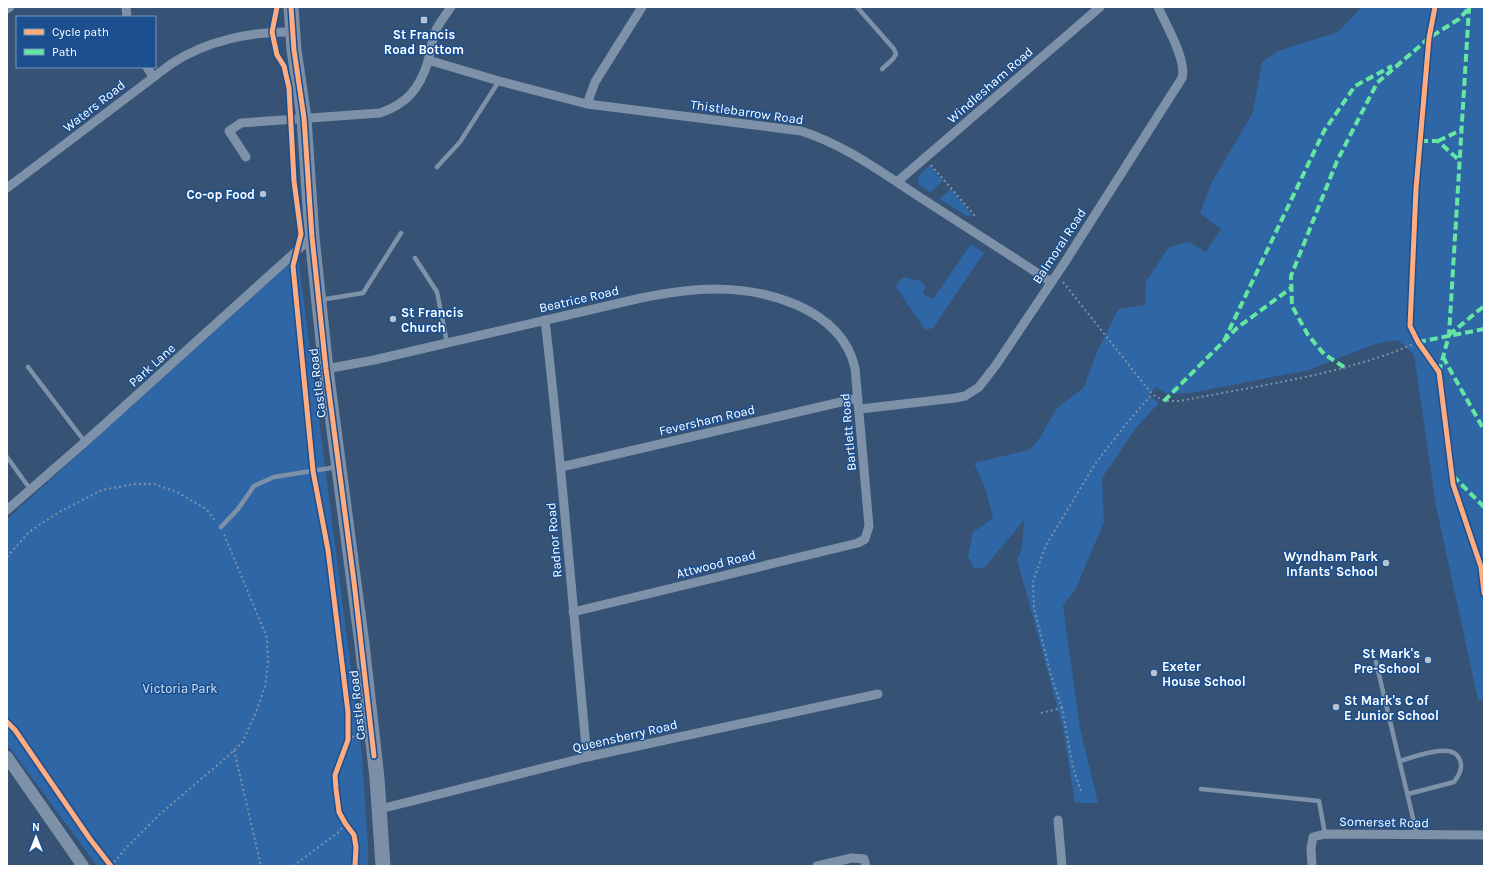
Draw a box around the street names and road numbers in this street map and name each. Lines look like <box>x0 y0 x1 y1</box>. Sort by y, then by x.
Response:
street label: Windlesham Road <box>944 44 1036 126</box>
street label: Waters Road <box>60 77 128 135</box>
street label: Thistlebarrow Road <box>689 97 805 127</box>
street label: Balmoral Road <box>1029 206 1089 286</box>
street label: Beatrice Road <box>537 282 621 316</box>
street label: Park Lane <box>126 340 179 390</box>
street label: Castle Road <box>305 347 329 419</box>
street label: Bartlett Road <box>837 393 859 471</box>
street label: Feversham Road <box>658 402 756 438</box>
street label: Radnor Road <box>543 502 565 578</box>
street label: Attwood Road <box>675 547 757 581</box>
street label: Castle Road <box>346 669 368 741</box>
street label: Queensberry Road <box>571 717 679 755</box>
street label: Somerset Road <box>1339 814 1429 830</box>

